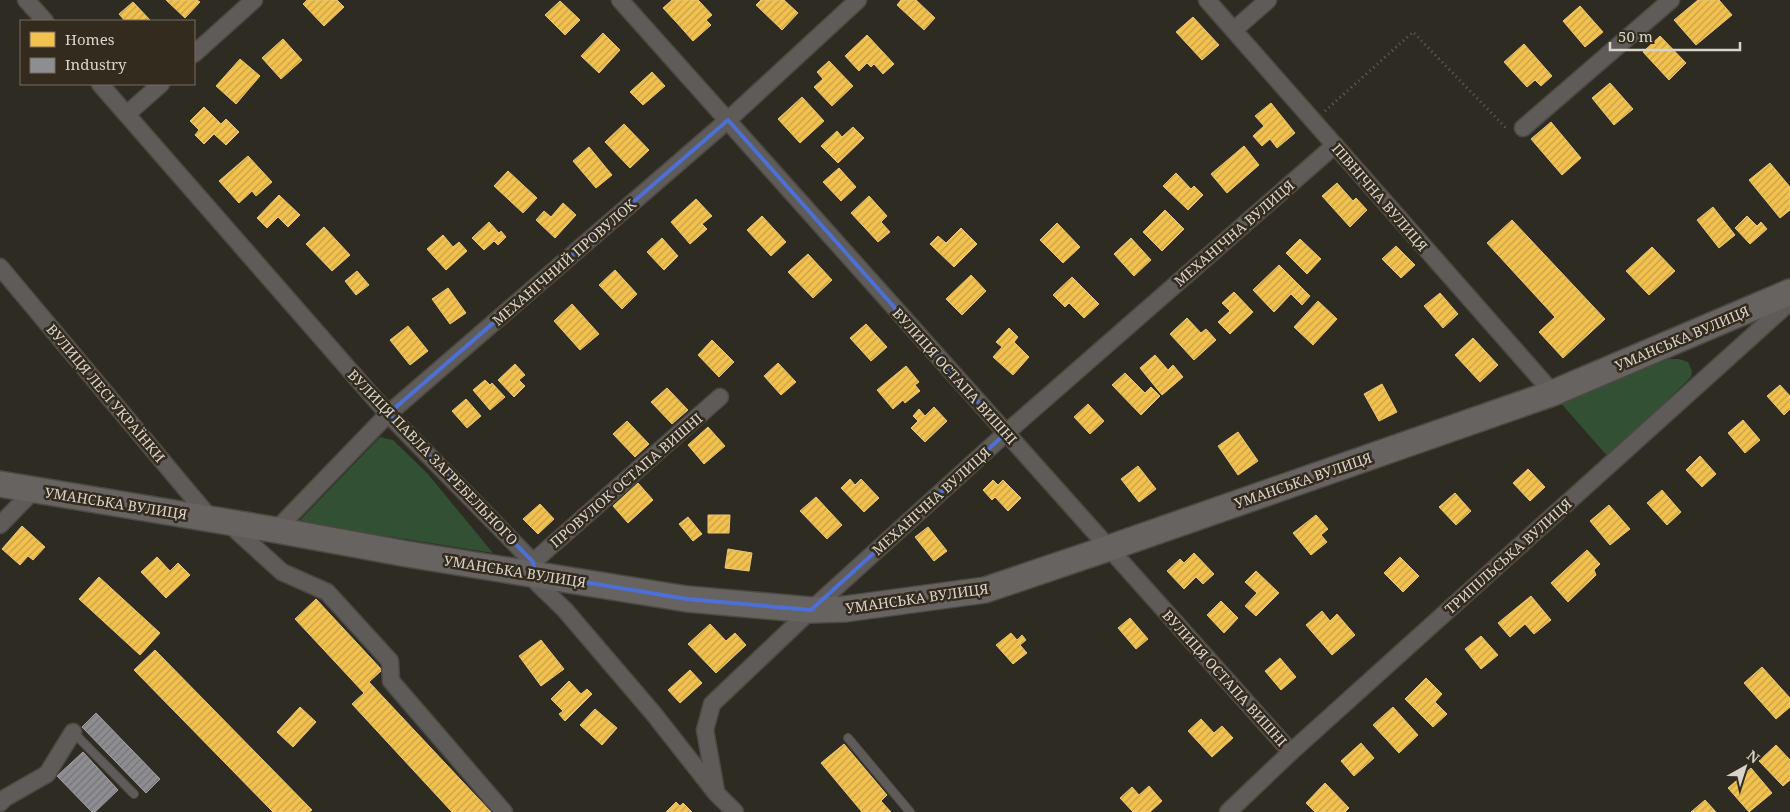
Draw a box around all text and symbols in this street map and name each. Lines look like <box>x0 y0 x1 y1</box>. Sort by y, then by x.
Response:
legend <box>20 20 195 85</box>
scale bar <box>1610 20 1740 52</box>
text: 50 m <box>1618 26 1653 46</box>
text: Homes <box>65 29 115 49</box>
text: Industry <box>65 54 127 74</box>
street label: ПІВНІЧНА ВУЛИЦЯ <box>1328 139 1432 255</box>
street label: МЕХАНІЧНА ВУЛИЦЯ <box>1170 176 1298 290</box>
street label: МЕХАНІЧНИЙ ПРОВУЛОК <box>488 194 640 330</box>
street label: УМАНСЬКА ВУЛИЦЯ <box>1612 301 1752 375</box>
street label: ВУЛИЦЯ ОСТАПА ВИШНІ <box>889 304 1021 448</box>
street label: ВУЛИЦЯ ЛЕСІ УКРАЇНКИ <box>42 320 170 466</box>
street label: ВУЛИЦЯ ПАВЛА ЗАГРЕБЕЛЬНОГО <box>344 365 522 549</box>
street label: ПРОВУЛОК ОСТАПА ВИШНІ <box>546 408 706 552</box>
street label: МЕХАНІЧНА ВУЛИЦЯ <box>868 443 994 559</box>
street label: УМАНСЬКА ВУЛИЦЯ <box>1232 448 1374 512</box>
street label: УМАНСЬКА ВУЛИЦЯ <box>43 482 189 524</box>
street label: ТРИПІЛЬСЬКА ВУЛИЦЯ <box>1441 494 1575 618</box>
street label: УМАНСЬКА ВУЛИЦЯ <box>442 550 588 592</box>
street label: УМАНСЬКА ВУЛИЦЯ <box>844 579 990 617</box>
street label: ВУЛИЦЯ ОСТАПА ВИШНІ <box>1159 606 1291 750</box>
north arrow <box>1720 742 1770 792</box>
text: N <box>1743 746 1764 767</box>

